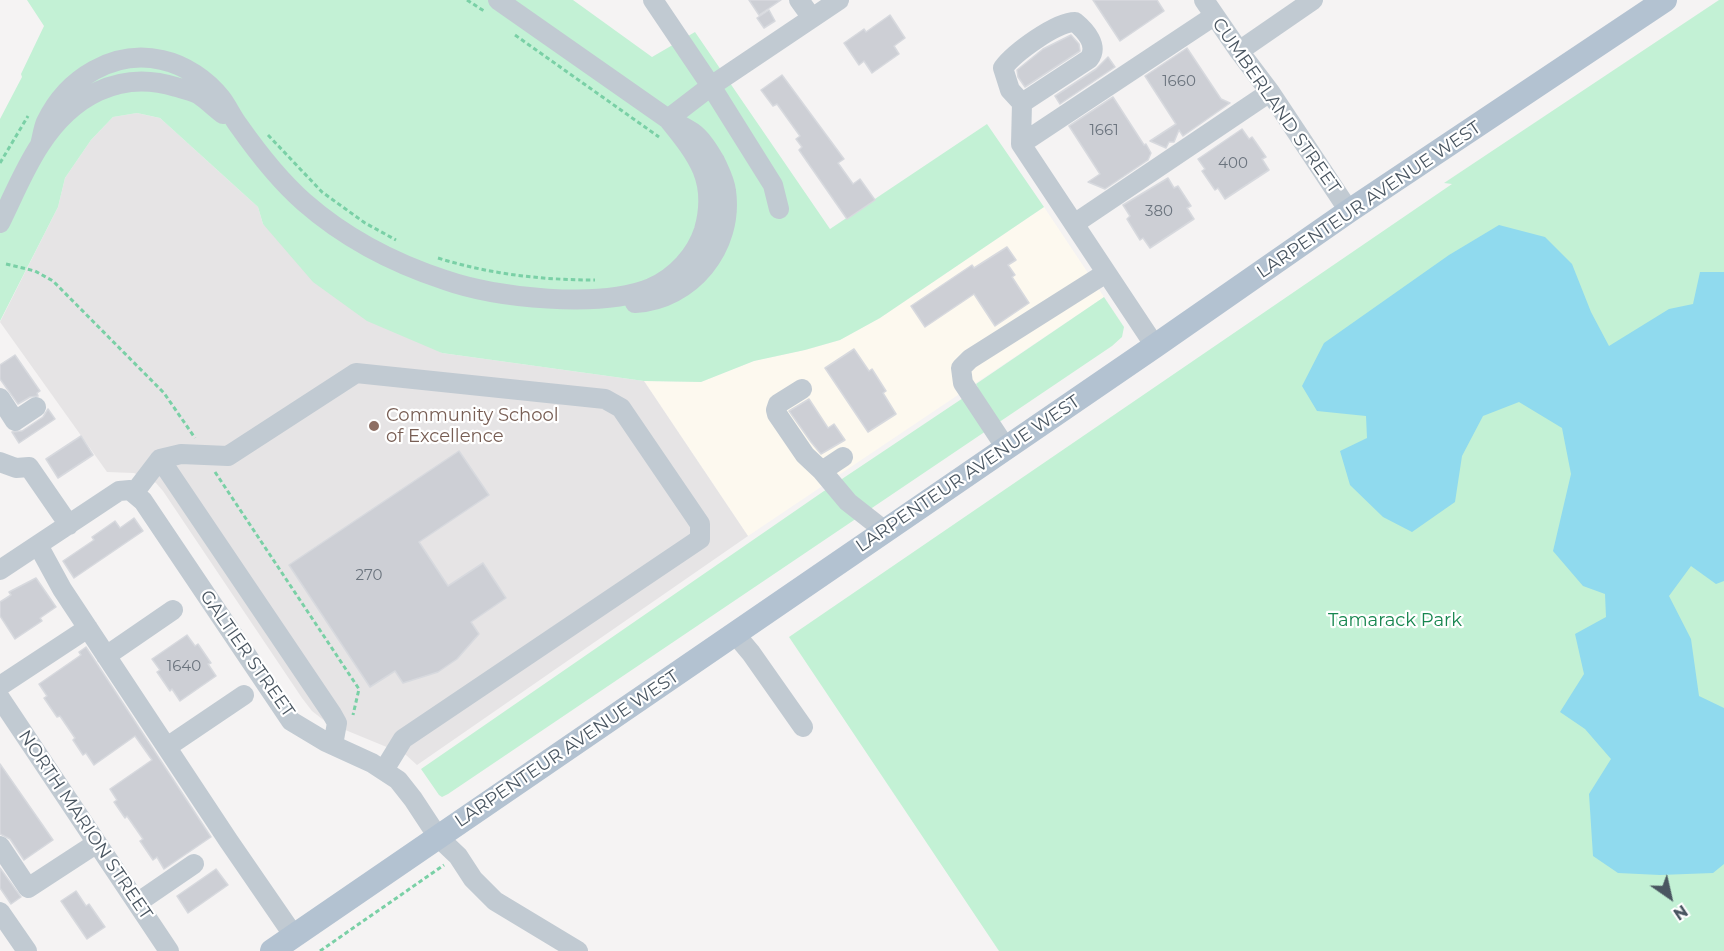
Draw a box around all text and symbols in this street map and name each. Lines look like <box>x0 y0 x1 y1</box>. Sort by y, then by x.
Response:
street label: CUMBERLAND STREET <box>1207 14 1345 198</box>
house number: 1660 <box>1162 73 1196 91</box>
street label: LARPENTEUR AVENUE WEST <box>1253 117 1485 283</box>
house number: 1661 <box>1089 122 1119 140</box>
house number: 400 <box>1218 155 1248 173</box>
house number: 380 <box>1145 203 1173 221</box>
street label: LARPENTEUR AVENUE WEST <box>852 391 1084 557</box>
place label: Community School of Excellence <box>386 405 559 448</box>
marker: Community School of Excellence <box>367 419 381 433</box>
house number: 270 <box>356 567 382 585</box>
street label: GALTIER STREET <box>195 586 299 722</box>
park label: Tamarack Park <box>1328 610 1462 632</box>
house number: 1640 <box>167 658 201 676</box>
street label: LARPENTEUR AVENUE WEST <box>451 666 683 832</box>
street label: NORTH MARION STREET <box>13 726 157 924</box>
north arrow <box>1640 867 1700 927</box>
text: N <box>1670 901 1691 924</box>

